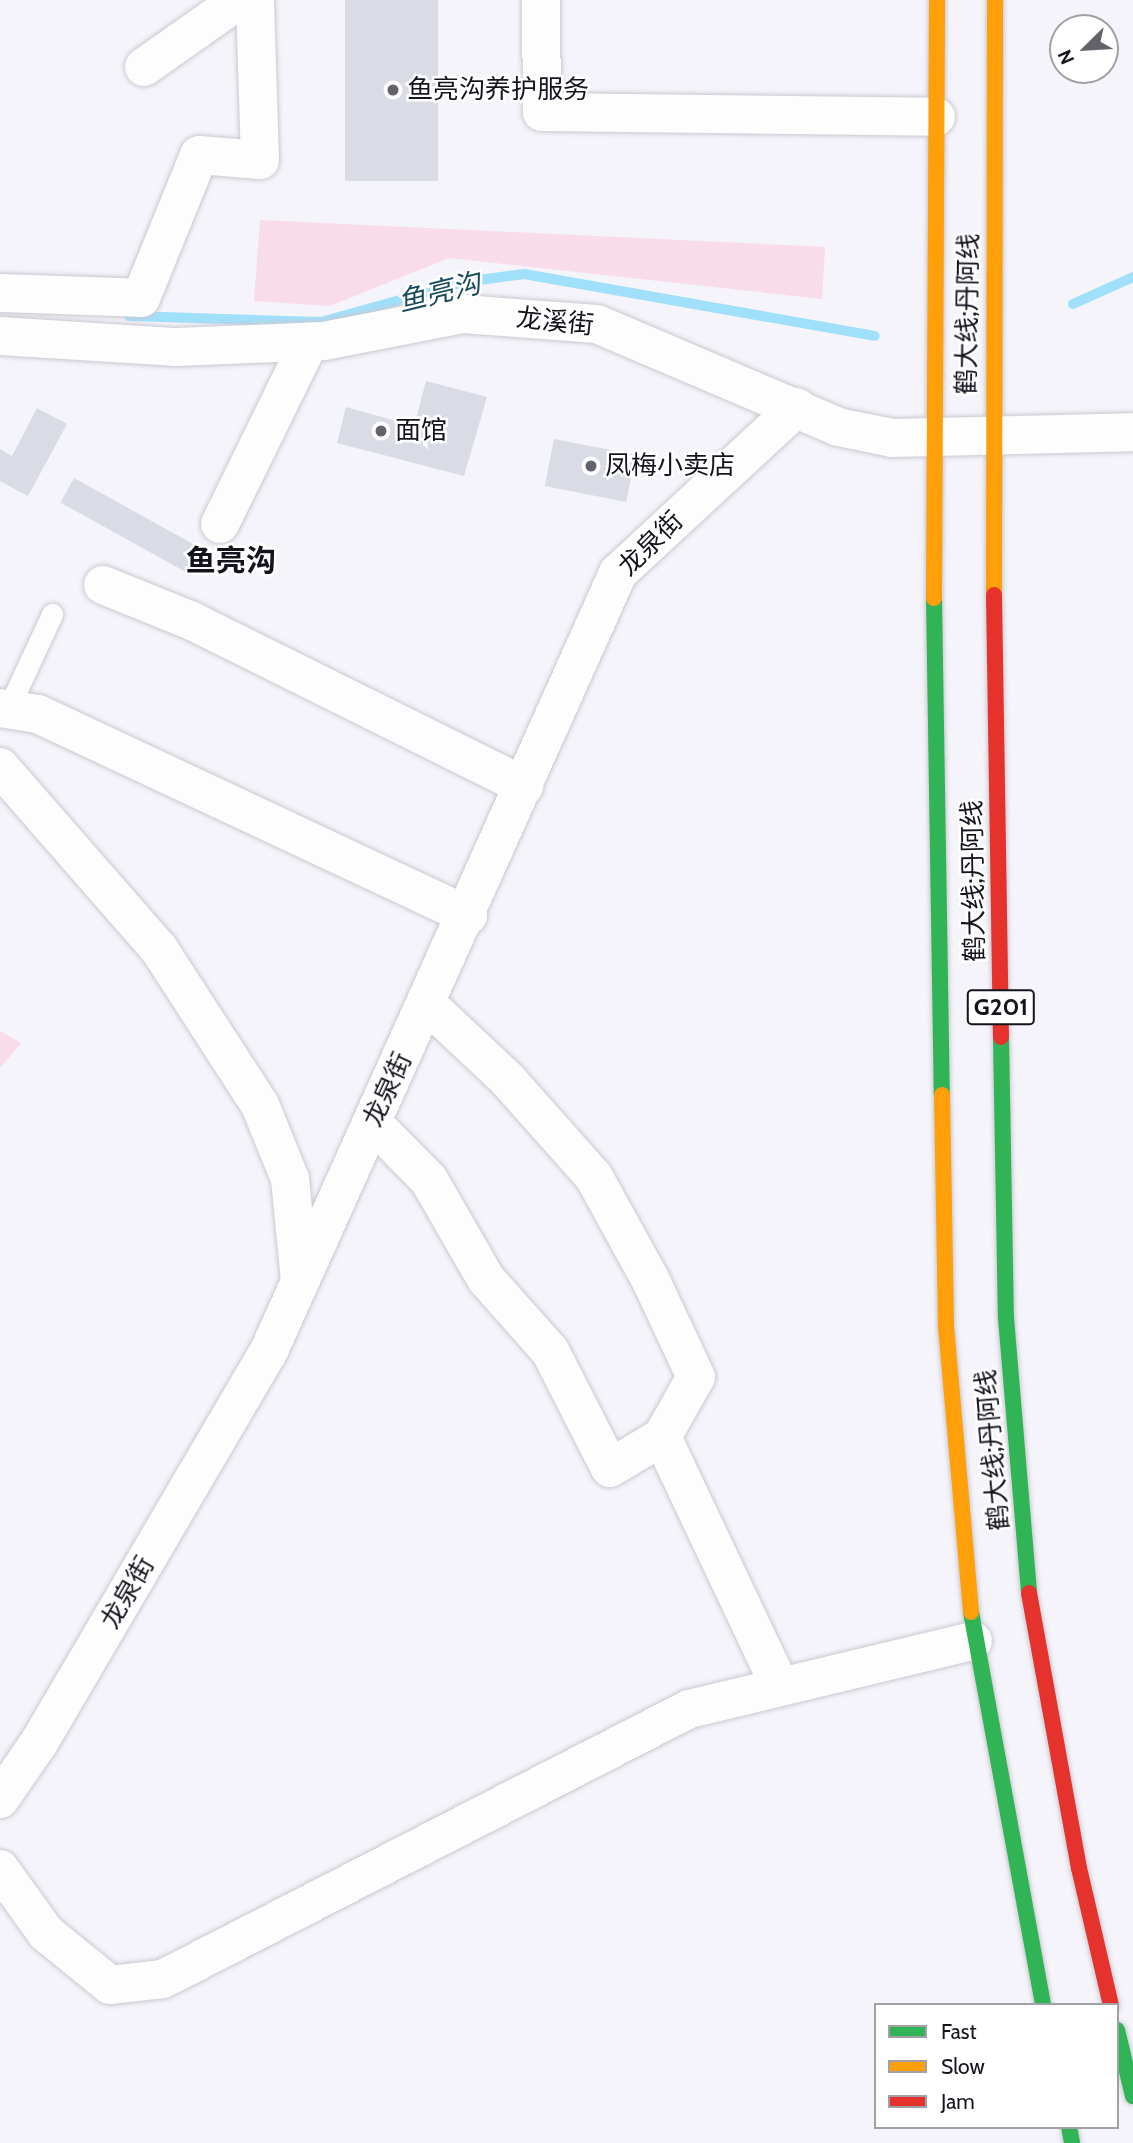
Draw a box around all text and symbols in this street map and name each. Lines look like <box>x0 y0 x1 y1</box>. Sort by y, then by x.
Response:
north arrow <box>1049 14 1119 84</box>
text: N <box>1053 46 1079 68</box>
place label: 鱼亮沟养护服务 <box>407 74 589 106</box>
marker: 鱼亮沟养护服务 <box>385 82 401 98</box>
street label: 鹤大线;丹阿线 <box>951 233 985 395</box>
water label: 鱼亮沟 <box>394 266 484 318</box>
street label: 龙溪街 <box>515 302 595 342</box>
place label: 面馆 <box>395 415 447 447</box>
marker: 面馆 <box>373 423 389 439</box>
place label: 凤梅小卖店 <box>605 450 735 482</box>
marker: 凤梅小卖店 <box>583 458 599 474</box>
street label: 龙泉街 <box>612 505 690 583</box>
district label: 鱼亮沟 <box>186 543 276 579</box>
street label: 鹤大线;丹阿线 <box>957 800 991 962</box>
road number: G201 <box>966 987 1036 1028</box>
street label: 龙泉街 <box>357 1048 419 1132</box>
street label: 鹤大线;丹阿线 <box>970 1368 1016 1532</box>
street label: 龙泉街 <box>95 1551 161 1635</box>
legend <box>874 2003 1119 2129</box>
text: Fast <box>941 2019 977 2044</box>
text: Slow <box>941 2054 985 2079</box>
text: Jam <box>941 2089 975 2114</box>

